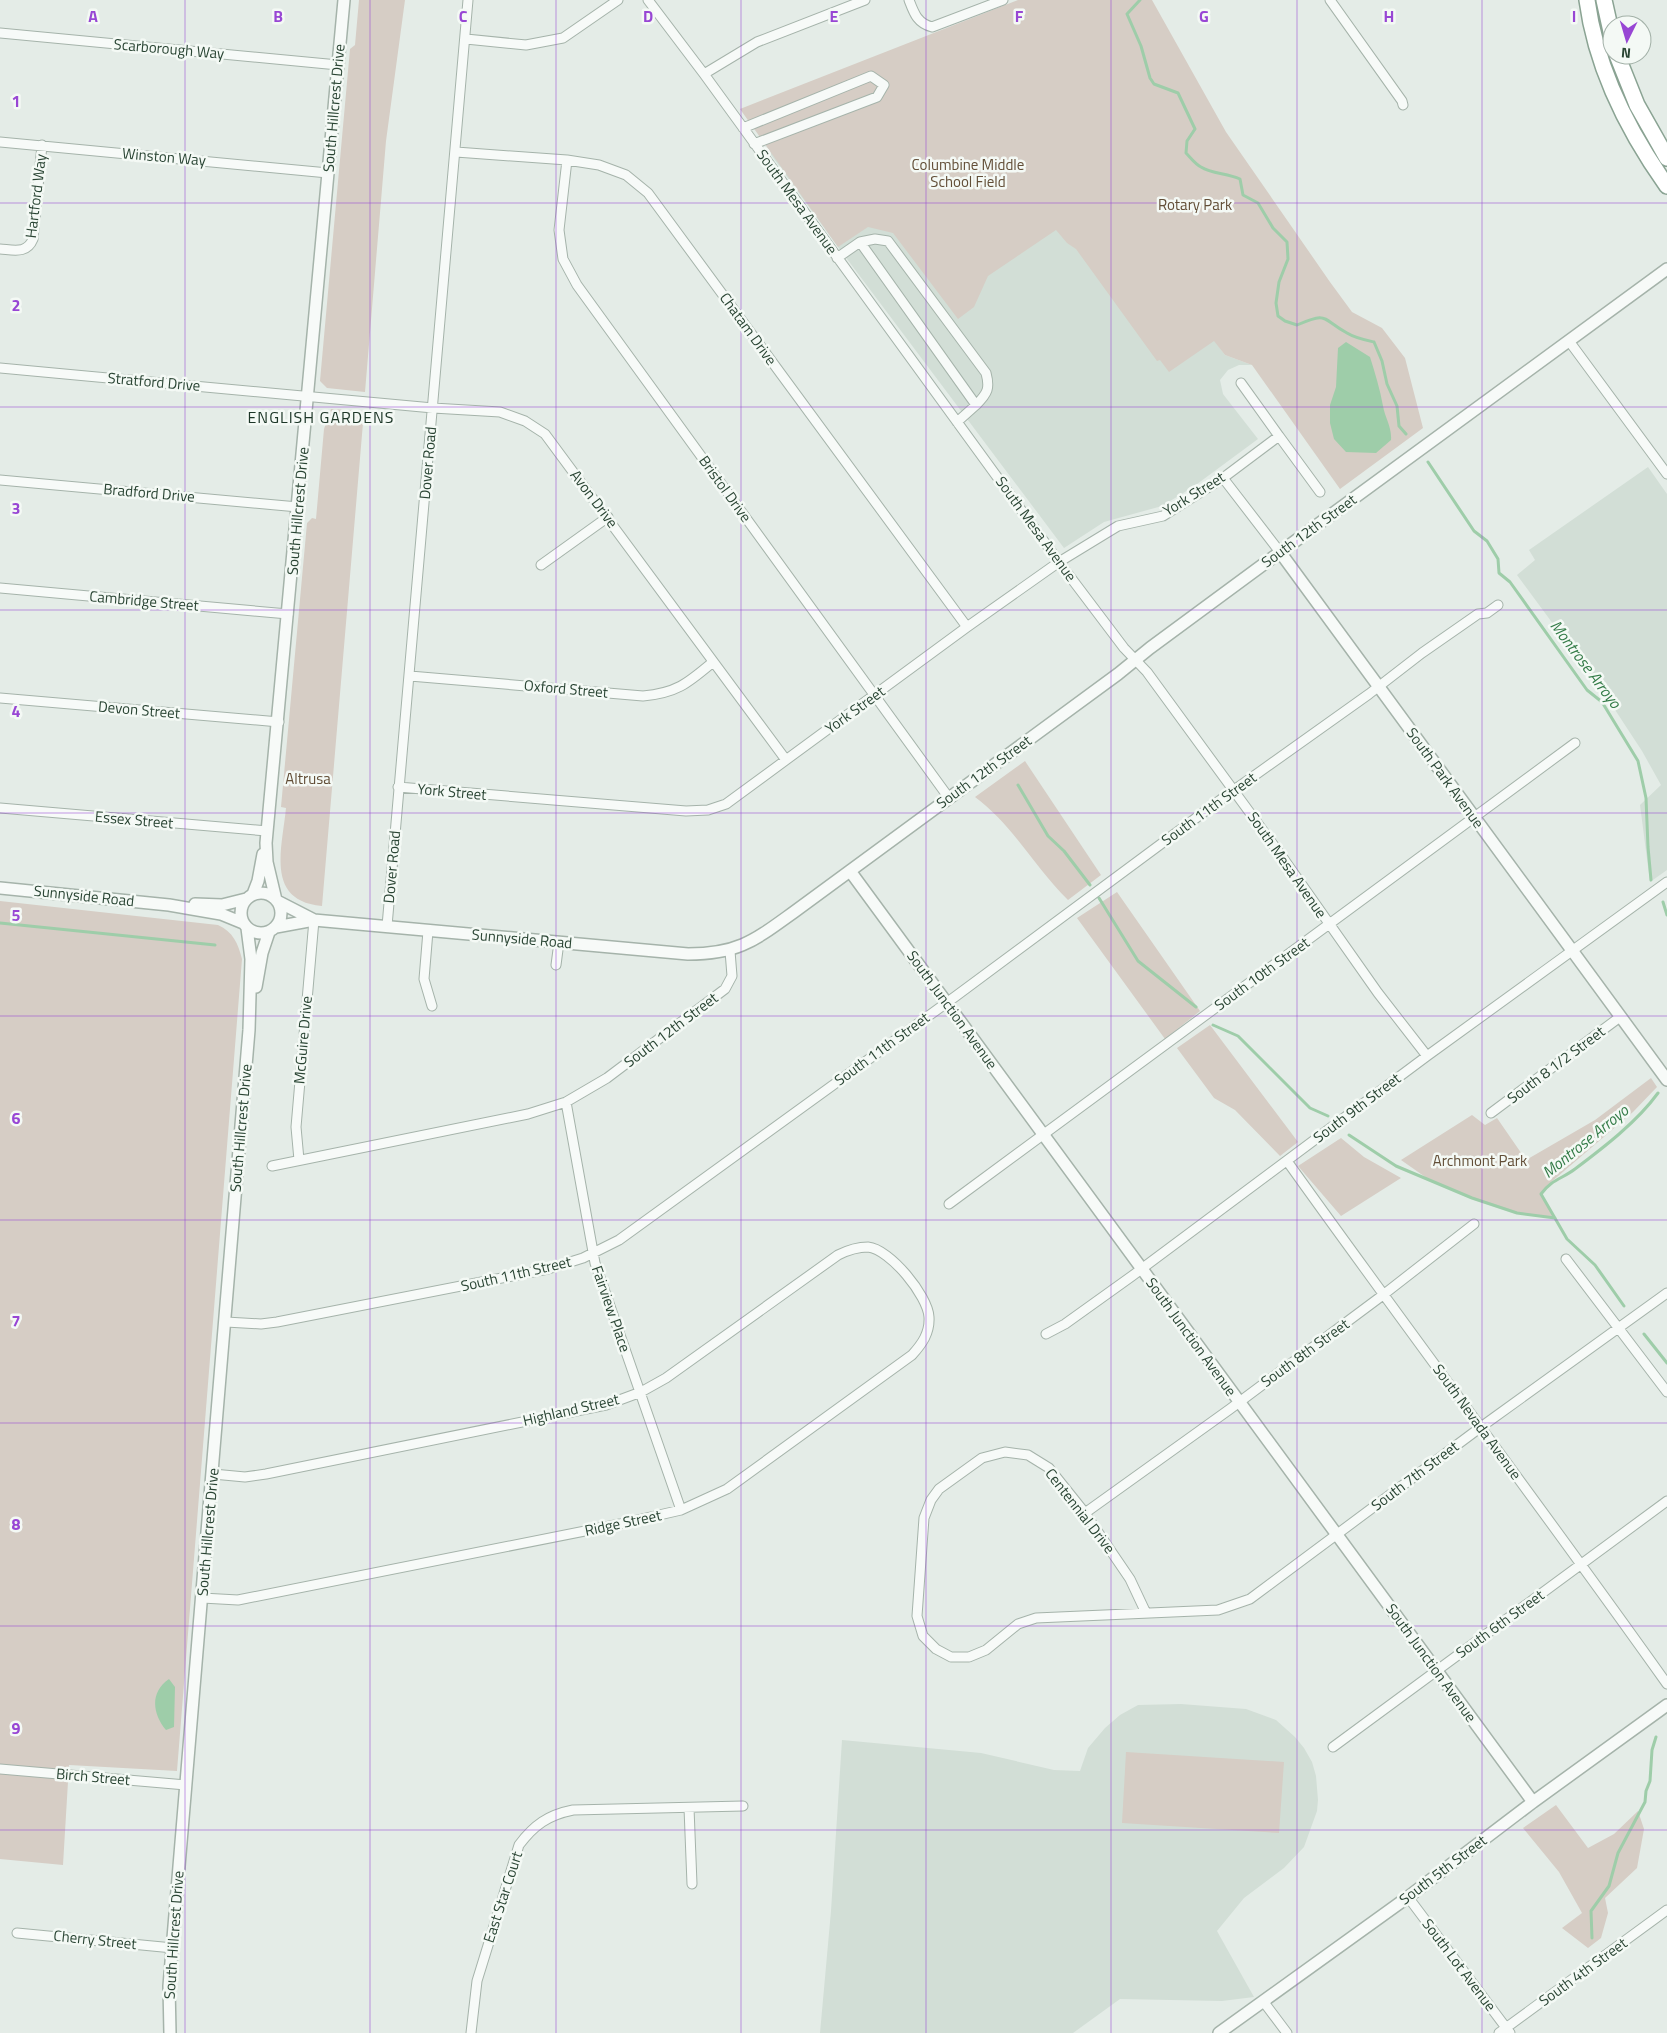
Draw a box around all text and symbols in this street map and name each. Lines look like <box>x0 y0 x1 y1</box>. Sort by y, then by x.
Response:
text: A <box>88 4 98 28</box>
text: B <box>273 4 283 28</box>
text: C <box>459 4 468 28</box>
text: D <box>643 4 653 28</box>
text: E <box>830 4 839 28</box>
text: F <box>1015 4 1024 28</box>
text: G <box>1199 4 1209 28</box>
text: H <box>1384 4 1394 28</box>
text: I <box>1572 4 1576 28</box>
north arrow <box>1602 15 1652 65</box>
street label: Scarborough Way <box>113 32 225 65</box>
street label: South Hillcrest Drive <box>316 43 351 173</box>
text: N <box>1620 43 1632 64</box>
text: 1 <box>12 89 20 113</box>
street label: Winston Way <box>121 141 207 172</box>
street label: South Mesa Avenue <box>751 144 844 259</box>
street label: Hartford Way <box>19 152 52 239</box>
park label: Columbine Middle School Field <box>912 153 1024 193</box>
park label: Rotary Park <box>1158 193 1232 216</box>
street label: Chatam Drive <box>714 288 783 370</box>
text: 2 <box>12 293 20 317</box>
street label: Stratford Drive <box>107 366 201 397</box>
district label: ENGLISH GARDENS <box>247 405 395 429</box>
street label: Dover Road <box>413 426 442 500</box>
street label: South Hillcrest Drive <box>280 446 315 576</box>
street label: Bristol Drive <box>693 451 757 527</box>
street label: Avon Drive <box>565 465 624 533</box>
street label: York Street <box>1158 465 1230 522</box>
street label: South Mesa Avenue <box>990 471 1083 586</box>
street label: Bradford Drive <box>102 477 196 508</box>
street label: South 12th Street <box>1256 488 1362 573</box>
text: 3 <box>12 496 20 520</box>
street label: Cambridge Street <box>88 584 200 617</box>
water label: Montrose Arroyo <box>1545 615 1628 714</box>
street label: Oxford Street <box>523 673 610 704</box>
street label: York Street <box>820 680 890 739</box>
street label: Devon Street <box>97 694 182 725</box>
text: 4 <box>12 699 21 723</box>
street label: South Park Avenue <box>1401 723 1490 833</box>
street label: South 12th Street <box>931 729 1037 814</box>
street label: South 11th Street <box>1156 766 1262 851</box>
park label: Altrusa <box>285 767 331 790</box>
street label: York Street <box>417 777 488 806</box>
street label: Essex Street <box>94 805 175 834</box>
street label: South Mesa Avenue <box>1242 807 1333 923</box>
street label: Dover Road <box>377 830 406 904</box>
street label: Sunnyside Road <box>33 879 135 912</box>
text: 5 <box>12 903 21 927</box>
street label: Sunnyside Road <box>471 923 573 954</box>
street label: South 10th Street <box>1209 931 1315 1016</box>
street label: South Junction Avenue <box>901 945 1004 1074</box>
street label: South 12th Street <box>619 986 723 1073</box>
street label: McGuire Drive <box>287 995 318 1085</box>
street label: South 11th Street <box>829 1006 935 1091</box>
street label: South 8 1/2 Street <box>1502 1020 1610 1109</box>
street label: South Hillcrest Drive <box>223 1063 258 1193</box>
street label: South 9th Street <box>1308 1067 1406 1148</box>
water label: Montrose Arroyo <box>1537 1098 1634 1183</box>
text: 6 <box>12 1106 21 1130</box>
park label: Archmont Park <box>1433 1149 1527 1172</box>
street label: South 11th Street <box>458 1249 574 1297</box>
street label: Fairview Place <box>586 1263 637 1355</box>
street label: South Junction Avenue <box>1140 1272 1243 1401</box>
text: 7 <box>12 1309 20 1333</box>
street label: South 8th Street <box>1256 1312 1354 1393</box>
street label: South Nevada Avenue <box>1427 1359 1527 1484</box>
street label: Highland Street <box>520 1387 622 1432</box>
street label: South 7th Street <box>1366 1435 1464 1516</box>
street label: Centennial Drive <box>1040 1463 1121 1558</box>
street label: South Hillcrest Drive <box>190 1467 225 1597</box>
street label: Ridge Street <box>582 1503 664 1542</box>
text: 8 <box>12 1512 21 1536</box>
street label: South 6th Street <box>1451 1583 1549 1664</box>
street label: South Junction Avenue <box>1380 1598 1483 1727</box>
text: 9 <box>12 1716 21 1740</box>
street label: Birch Street <box>55 1762 132 1791</box>
street label: South 5th Street <box>1394 1829 1492 1910</box>
street label: East Star Court <box>477 1847 528 1946</box>
street label: South Hillcrest Drive <box>158 1870 189 2000</box>
street label: South Lot Avenue <box>1417 1913 1502 2016</box>
street label: Cherry Street <box>52 1924 138 1955</box>
street label: South 4th Street <box>1534 1931 1632 2012</box>

